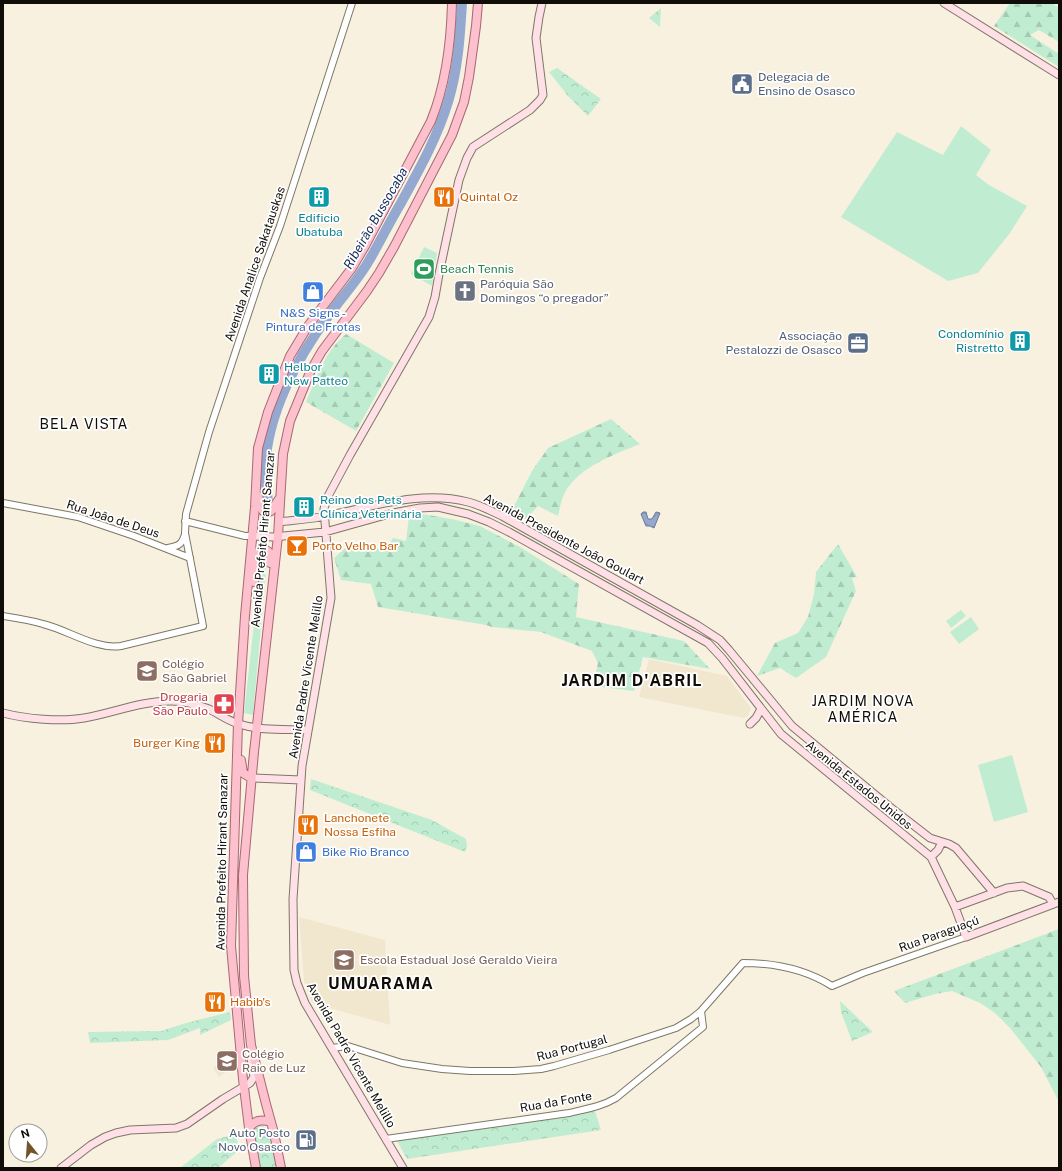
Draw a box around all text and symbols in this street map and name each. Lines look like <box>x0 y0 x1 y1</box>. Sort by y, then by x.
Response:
place label: Delegacia de Ensino de Osasco <box>758 70 855 98</box>
public building icon: Delegacia de Ensino de Osasco <box>729 71 755 97</box>
water label: Ribeirão Bussocaba <box>340 165 411 272</box>
building icon: Edificio Ubatuba <box>306 184 332 210</box>
restaurant icon: Quintal Oz <box>431 184 457 210</box>
street label: Avenida Analice Sakatauskas <box>222 185 288 343</box>
place label: Quintal Oz <box>460 190 518 204</box>
place label: Edificio Ubatuba <box>295 211 343 239</box>
sports icon: Beach Tennis <box>411 256 437 282</box>
place label: Beach Tennis <box>440 262 514 276</box>
place label: Paróquia São Domingos “o pregador” <box>480 277 609 305</box>
church icon: Paróquia São Domingos “o pregador” <box>452 278 478 304</box>
shop icon: N&S Signs - Pintura de Frotas <box>300 279 326 305</box>
place label: N&S Signs - Pintura de Frotas <box>265 306 361 334</box>
place label: Condomínio Ristretto <box>938 327 1004 355</box>
building icon: Condomínio Ristretto <box>1007 328 1033 354</box>
place label: Associação Pestalozzi de Osasco <box>726 329 842 357</box>
office icon: Associação Pestalozzi de Osasco <box>845 330 871 356</box>
place label: Helbor New Patteo <box>284 360 348 388</box>
building icon: Helbor New Patteo <box>256 361 282 387</box>
district label: BELA VISTA <box>39 416 129 432</box>
street label: Avenida Prefeito Hirant Sanazar <box>248 450 278 628</box>
street label: Avenida Presidente João Goulart <box>481 491 647 587</box>
place label: Reino dos Pets Clínica Veterinária <box>320 493 421 521</box>
building icon: Reino dos Pets Clínica Veterinária <box>291 494 317 520</box>
street label: Rua João de Deus <box>65 497 161 541</box>
bar icon: Porto Velho Bar <box>284 533 310 559</box>
place label: Porto Velho Bar <box>312 539 399 553</box>
street label: Avenida Padre Vicente Melillo <box>286 594 326 760</box>
place label: Colégio São Gabriel <box>162 657 227 685</box>
school or university icon: Colégio São Gabriel <box>134 658 160 684</box>
district label: JARDIM D'ABRIL <box>561 671 703 690</box>
place label: Drogaria São Paulo <box>152 690 208 718</box>
pharmacy icon: Drogaria São Paulo <box>211 691 237 717</box>
district label: JARDIM NOVA AMÉRICA <box>811 693 915 725</box>
restaurant icon: Burger King <box>202 730 228 756</box>
place label: Burger King <box>133 736 200 750</box>
street label: Avenida Estados Unidos <box>803 738 915 832</box>
street label: Avenida Prefeito Hirant Sanazar <box>213 773 231 951</box>
place label: Lanchonete Nossa Esfiha <box>324 811 396 839</box>
restaurant icon: Lanchonete Nossa Esfiha <box>295 812 321 838</box>
shop icon: Bike Rio Branco <box>293 839 319 865</box>
place label: Bike Rio Branco <box>322 845 409 859</box>
street label: Rua Paraguaçú <box>897 913 981 955</box>
school or university icon: Escola Estadual José Geraldo Vieira <box>331 947 357 973</box>
place label: Escola Estadual José Geraldo Vieira <box>360 953 557 967</box>
district label: UMUARAMA <box>328 974 434 993</box>
street label: Avenida Padre Vicente Melillo <box>304 980 398 1130</box>
restaurant icon: Habib's <box>202 989 228 1015</box>
place label: Habib's <box>230 995 270 1009</box>
street label: Rua Portugal <box>535 1032 609 1064</box>
place label: Colégio Raio de Luz <box>242 1047 306 1075</box>
school or university icon: Colégio Raio de Luz <box>214 1048 240 1074</box>
street label: Rua da Fonte <box>519 1089 593 1115</box>
north arrow <box>8 1123 48 1163</box>
text: N <box>19 1126 31 1140</box>
place label: Auto Posto Novo Osasco <box>218 1126 290 1154</box>
fuel station icon: Auto Posto Novo Osasco <box>293 1127 319 1153</box>

